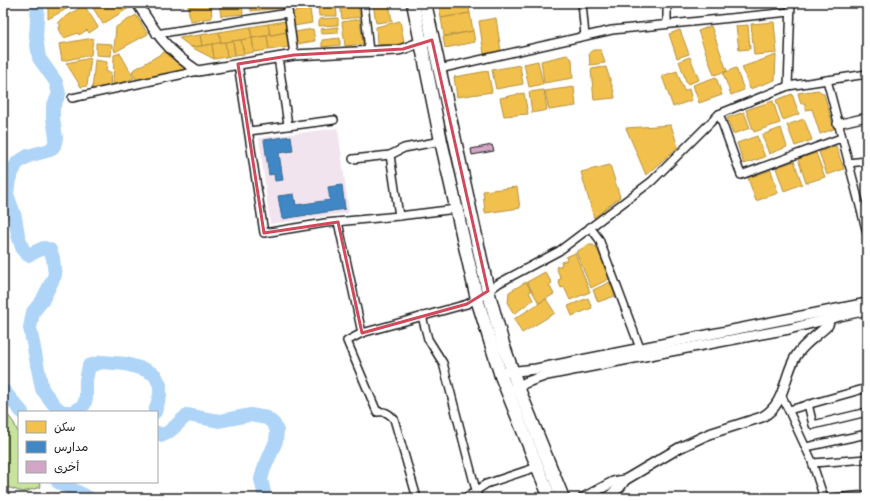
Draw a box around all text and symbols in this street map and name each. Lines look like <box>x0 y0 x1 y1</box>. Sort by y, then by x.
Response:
legend <box>18 411 158 483</box>
text: سكن <box>54 419 76 435</box>
text: مدارس <box>54 439 88 455</box>
text: أخرى <box>54 459 79 475</box>

